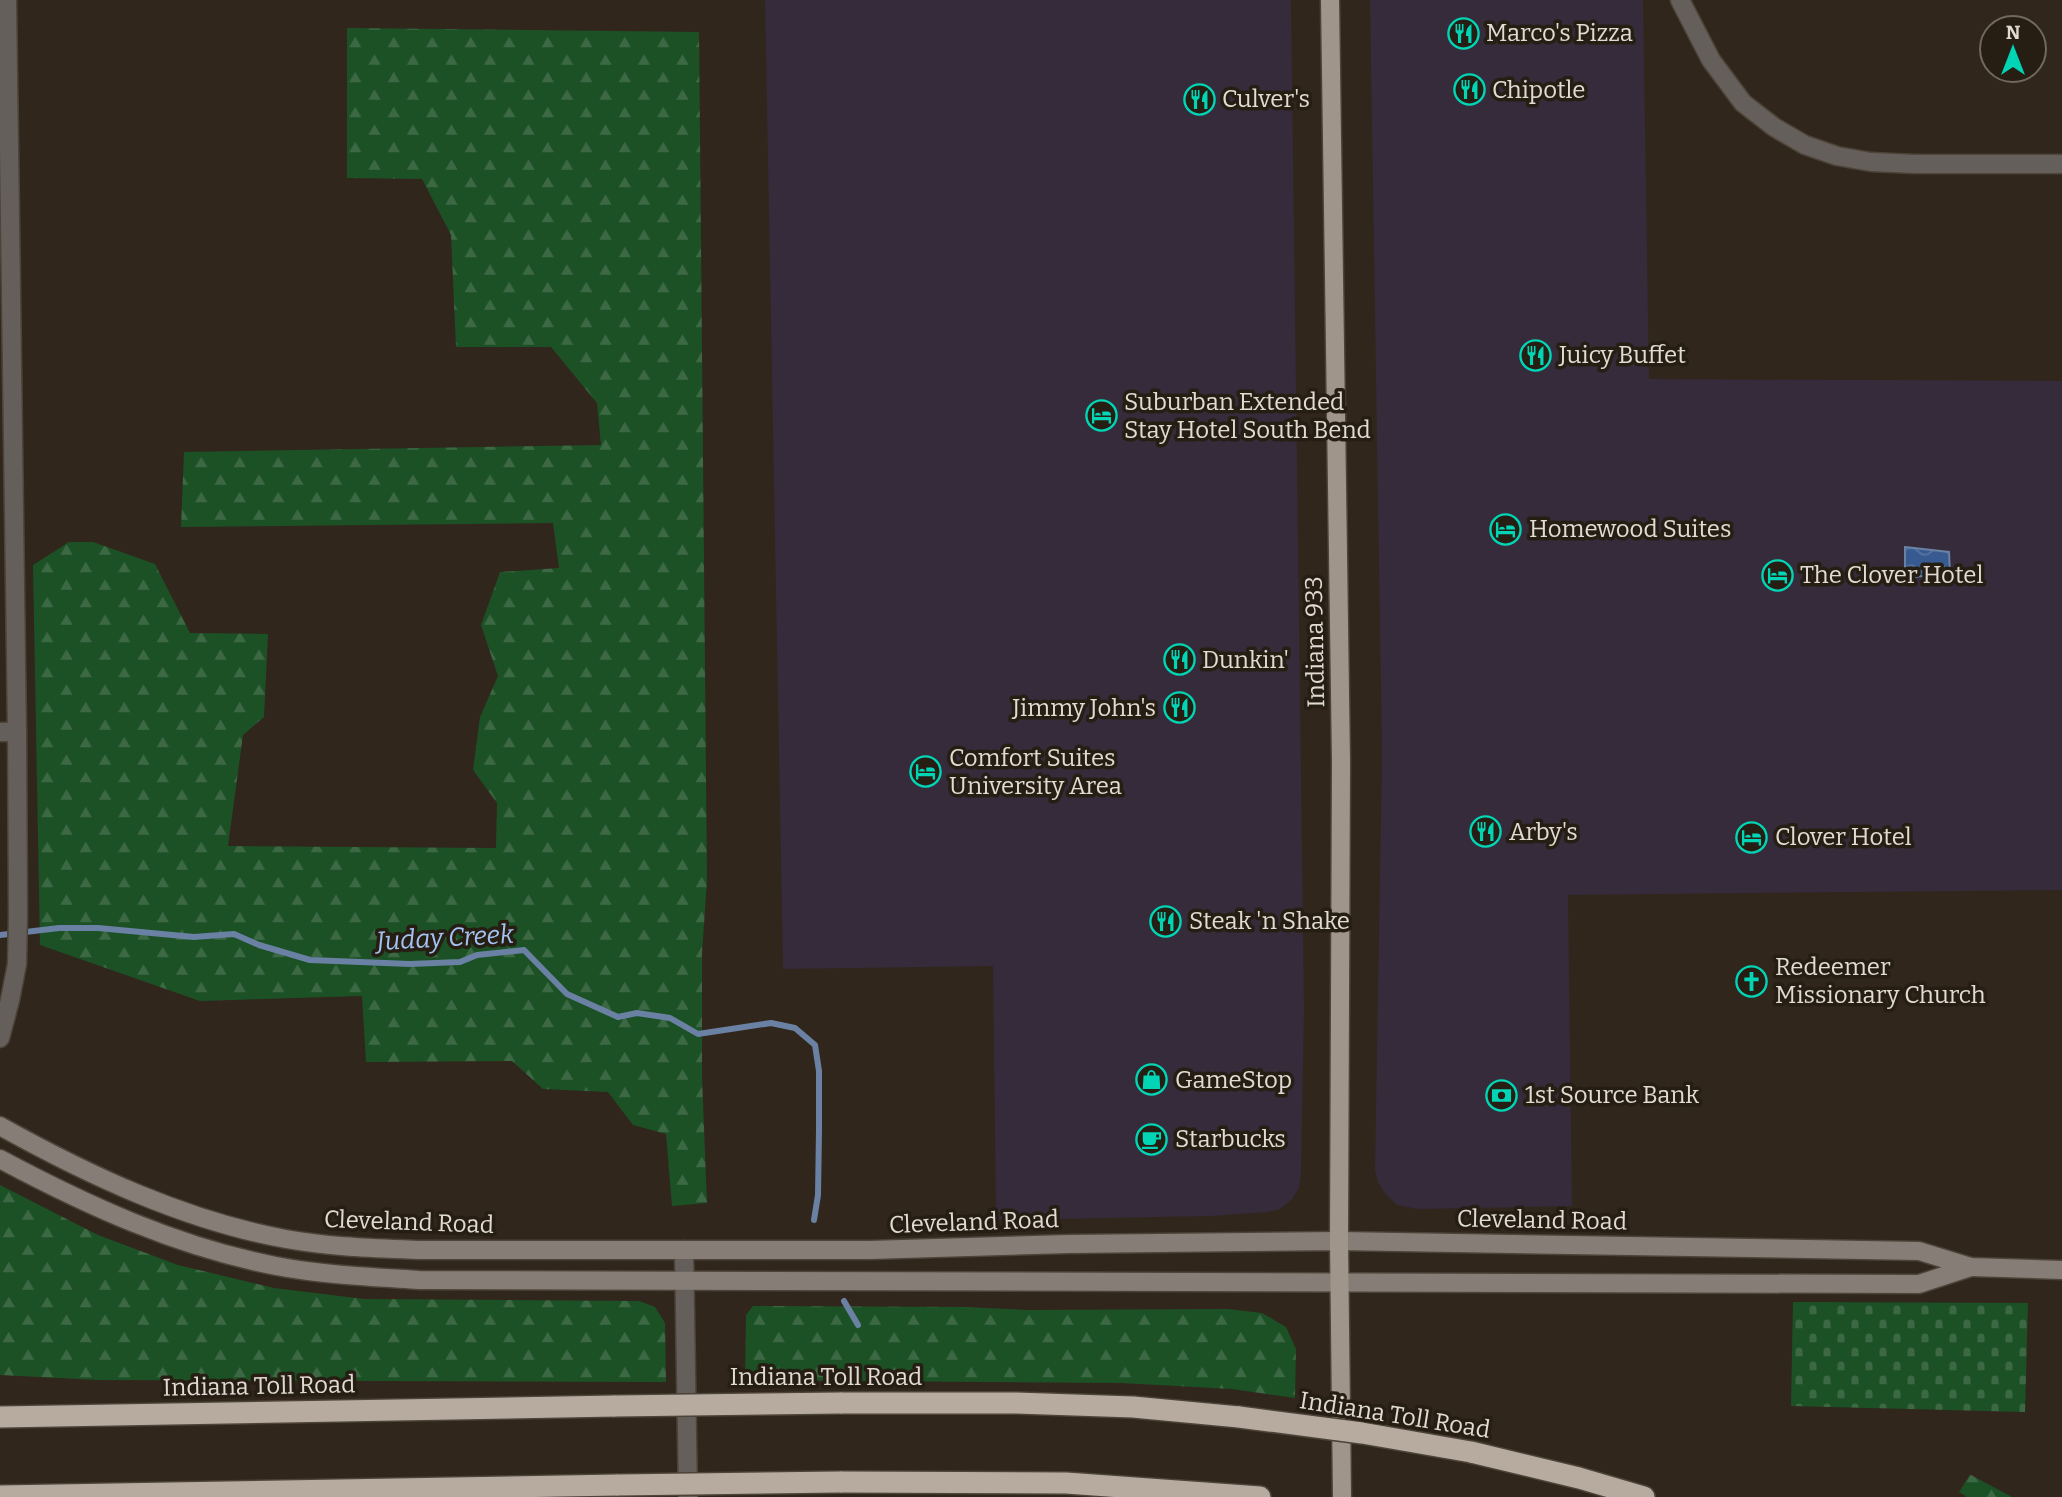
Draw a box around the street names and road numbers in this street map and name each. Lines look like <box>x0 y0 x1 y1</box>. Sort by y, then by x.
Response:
street label: Indiana 933 <box>1300 576 1330 708</box>
street label: Cleveland Road <box>324 1205 494 1239</box>
street label: Cleveland Road <box>889 1205 1059 1239</box>
street label: Cleveland Road <box>1457 1205 1627 1235</box>
street label: Indiana Toll Road <box>730 1363 922 1391</box>
street label: Indiana Toll Road <box>162 1370 356 1402</box>
street label: Indiana Toll Road <box>1298 1386 1492 1444</box>

